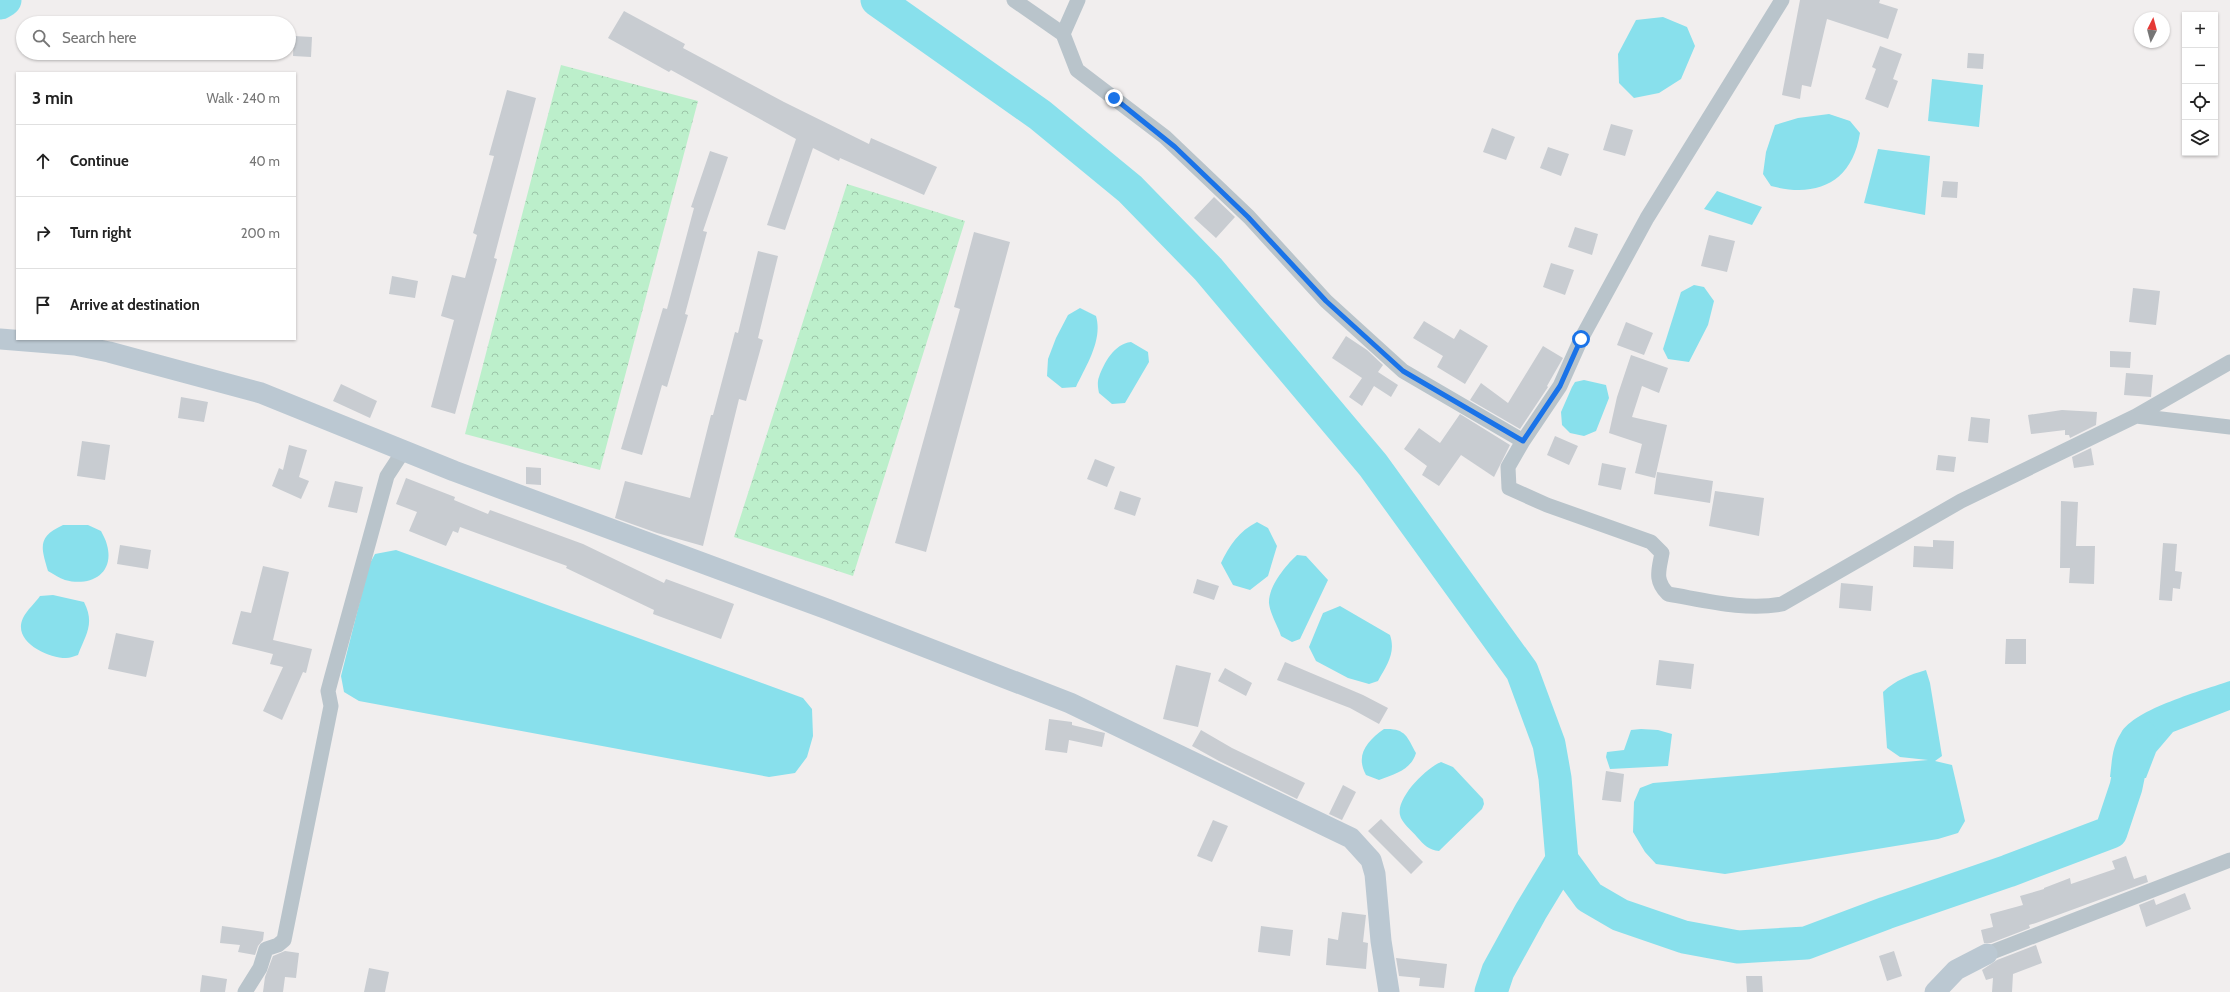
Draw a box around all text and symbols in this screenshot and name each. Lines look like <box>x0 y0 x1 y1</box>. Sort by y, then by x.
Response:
north arrow <box>2134 12 2170 48</box>
map controls <box>2182 12 2218 156</box>
button: + <box>2182 12 2218 48</box>
search box <box>16 16 296 60</box>
icon: search <box>30 27 52 49</box>
text: Search here <box>62 29 137 47</box>
button: − <box>2182 48 2218 84</box>
button: locate <box>2182 84 2218 120</box>
text: 3 min <box>32 88 73 108</box>
route end <box>1105 89 1123 107</box>
text: Walk · 240 m <box>206 90 280 106</box>
button: layers <box>2182 120 2218 156</box>
icon: ahead <box>32 150 54 172</box>
text: Continue <box>70 152 129 170</box>
text: 40 m <box>249 153 280 169</box>
icon: right <box>32 222 54 244</box>
text: Turn right <box>70 224 131 242</box>
text: 200 m <box>241 225 280 241</box>
icon: arrive <box>32 294 54 316</box>
text: Arrive at destination <box>70 296 200 314</box>
route start <box>1572 330 1590 348</box>

